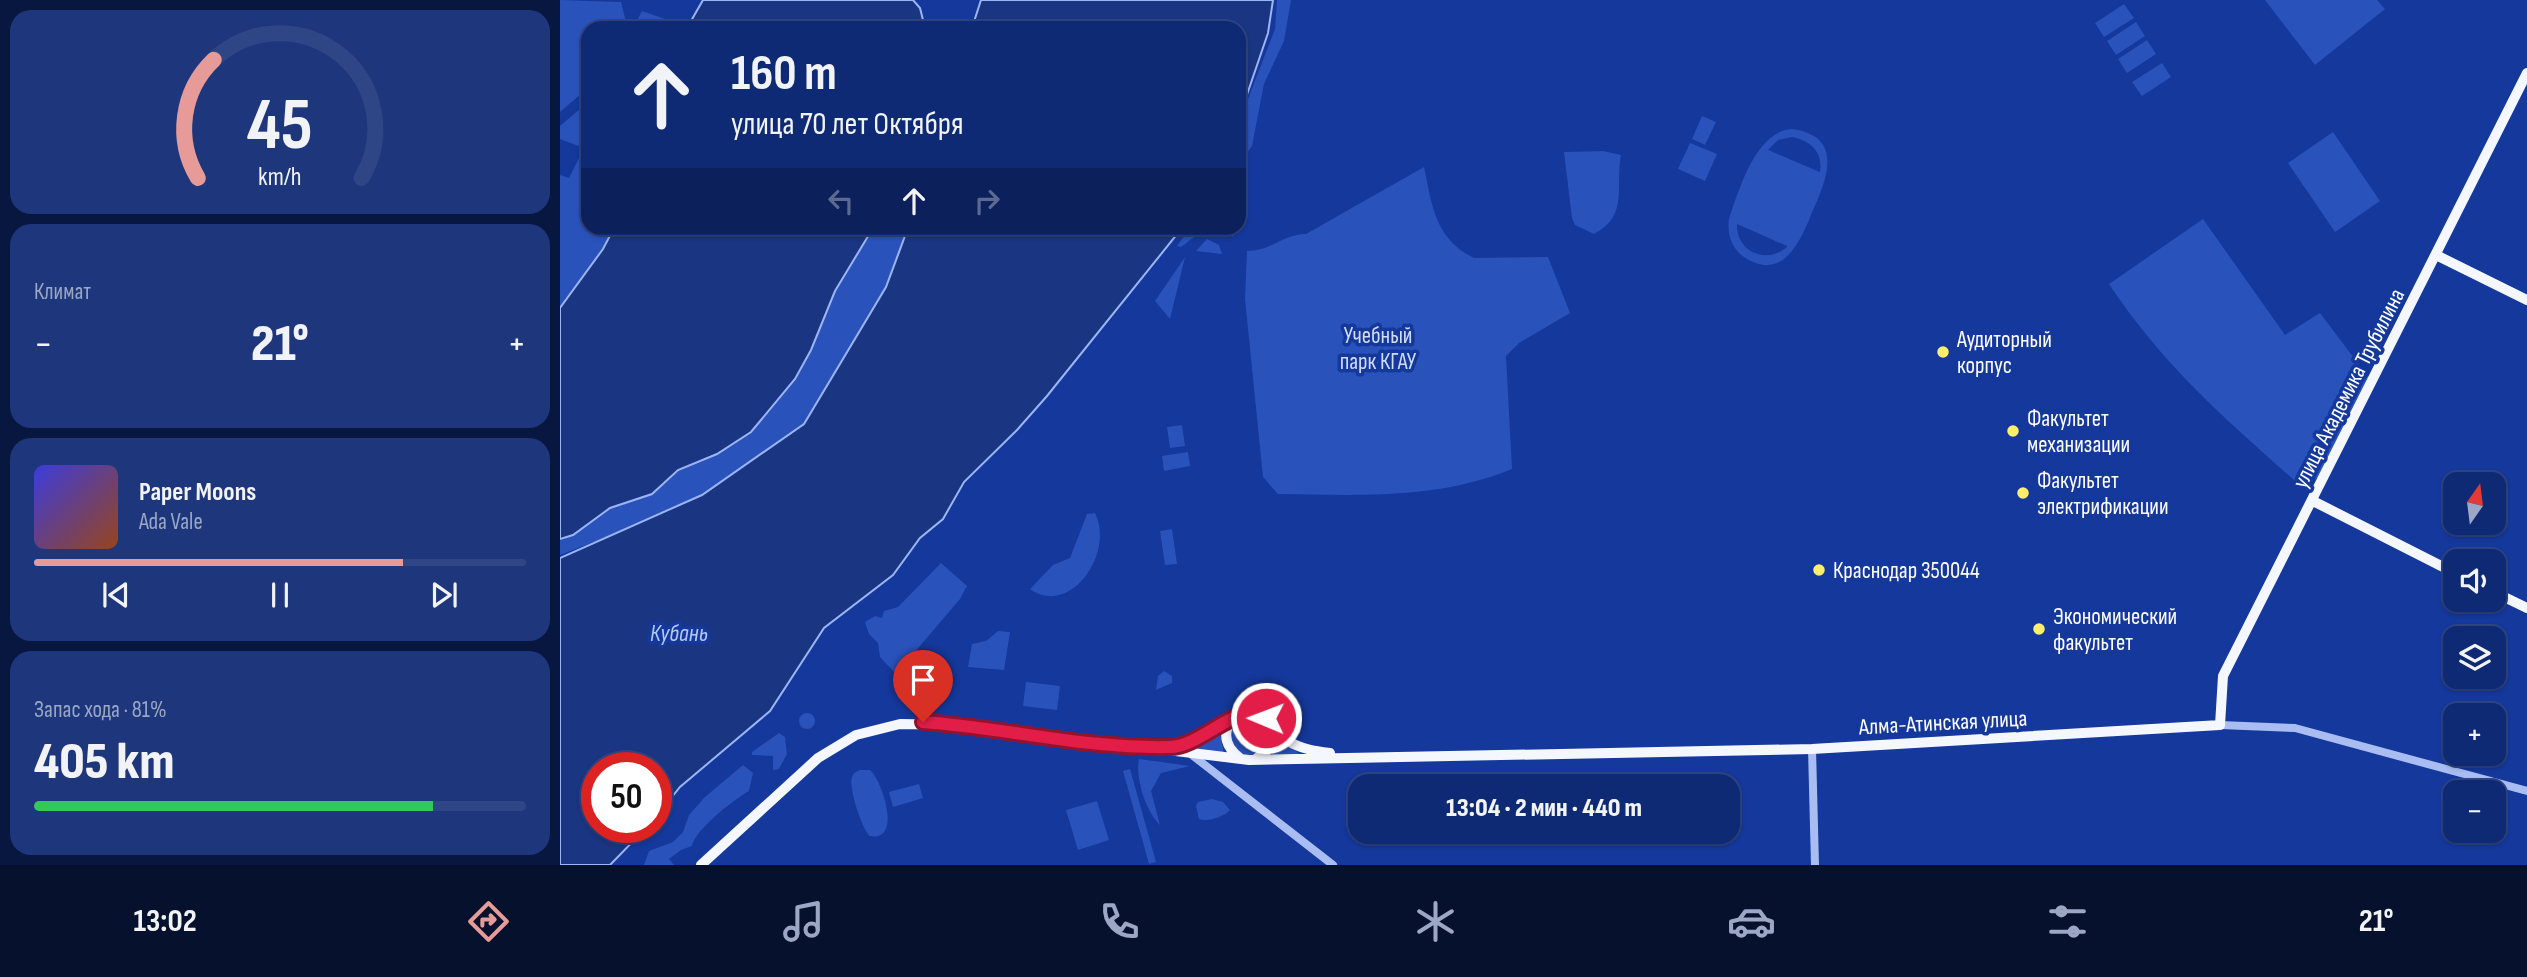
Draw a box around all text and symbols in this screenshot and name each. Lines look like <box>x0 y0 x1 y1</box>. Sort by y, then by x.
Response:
text: 160 m <box>731 45 837 104</box>
icon: ahead <box>616 49 707 140</box>
text: 45 <box>247 82 313 170</box>
text: улица 70 лет Октября <box>731 105 963 144</box>
text: km/h <box>258 162 302 193</box>
icon: left <box>822 182 860 220</box>
icon: ahead <box>895 182 933 220</box>
icon: right <box>968 182 1006 220</box>
text: Климат <box>34 278 91 306</box>
street label: улица Академика Трубилина <box>2286 284 2411 493</box>
text: 21° <box>251 313 309 376</box>
text: − <box>34 322 53 367</box>
text: + <box>507 322 526 367</box>
park label: Учебный парк КГАУ <box>1340 322 1417 376</box>
place label: Аудиторный корпус <box>1956 326 2052 380</box>
marker: Аудиторный корпус <box>1935 344 1951 360</box>
place label: Факультет механизации <box>2027 405 2130 459</box>
marker: Факультет механизации <box>2005 423 2021 439</box>
place label: Факультет электрификации <box>2037 467 2169 521</box>
north arrow <box>2443 472 2506 536</box>
map controls <box>2443 472 2506 843</box>
text: Paper Moons <box>139 477 256 508</box>
marker: Факультет электрификации <box>2015 485 2031 501</box>
text: Ada Vale <box>139 508 203 536</box>
button: sound <box>2443 549 2506 612</box>
place label: Краснодар 350044 <box>1833 557 1980 585</box>
marker: Краснодар 350044 <box>1811 562 1827 578</box>
icon: previous <box>97 576 135 614</box>
icon: pause <box>261 576 299 614</box>
icon: next <box>425 576 463 614</box>
place label: Экономический факультет <box>2053 603 2177 657</box>
water label: Кубань <box>650 619 708 648</box>
marker: Экономический факультет <box>2031 621 2047 637</box>
button: layers <box>2443 626 2506 689</box>
pin <box>893 650 953 722</box>
icon: arrive <box>904 661 942 699</box>
position arrow <box>1229 681 1303 755</box>
text: Запас хода · 81% <box>34 696 167 724</box>
button: + <box>2443 703 2506 766</box>
street label: Алма-Атинская улица <box>1857 705 2028 741</box>
text: 405 km <box>34 731 174 794</box>
speed limit sign: 50 <box>581 752 672 843</box>
button: − <box>2443 780 2506 843</box>
text: 13:04 · 2 мин · 440 m <box>1446 793 1642 824</box>
icon: directions <box>464 897 513 946</box>
icon: music <box>779 897 828 946</box>
icon: phone <box>1095 897 1144 946</box>
icon: climate <box>1411 897 1460 946</box>
icon: car <box>1727 897 1776 946</box>
icon: filters <box>2043 897 2092 946</box>
text: 13:02 <box>133 902 197 941</box>
text: 21° <box>2359 902 2394 941</box>

